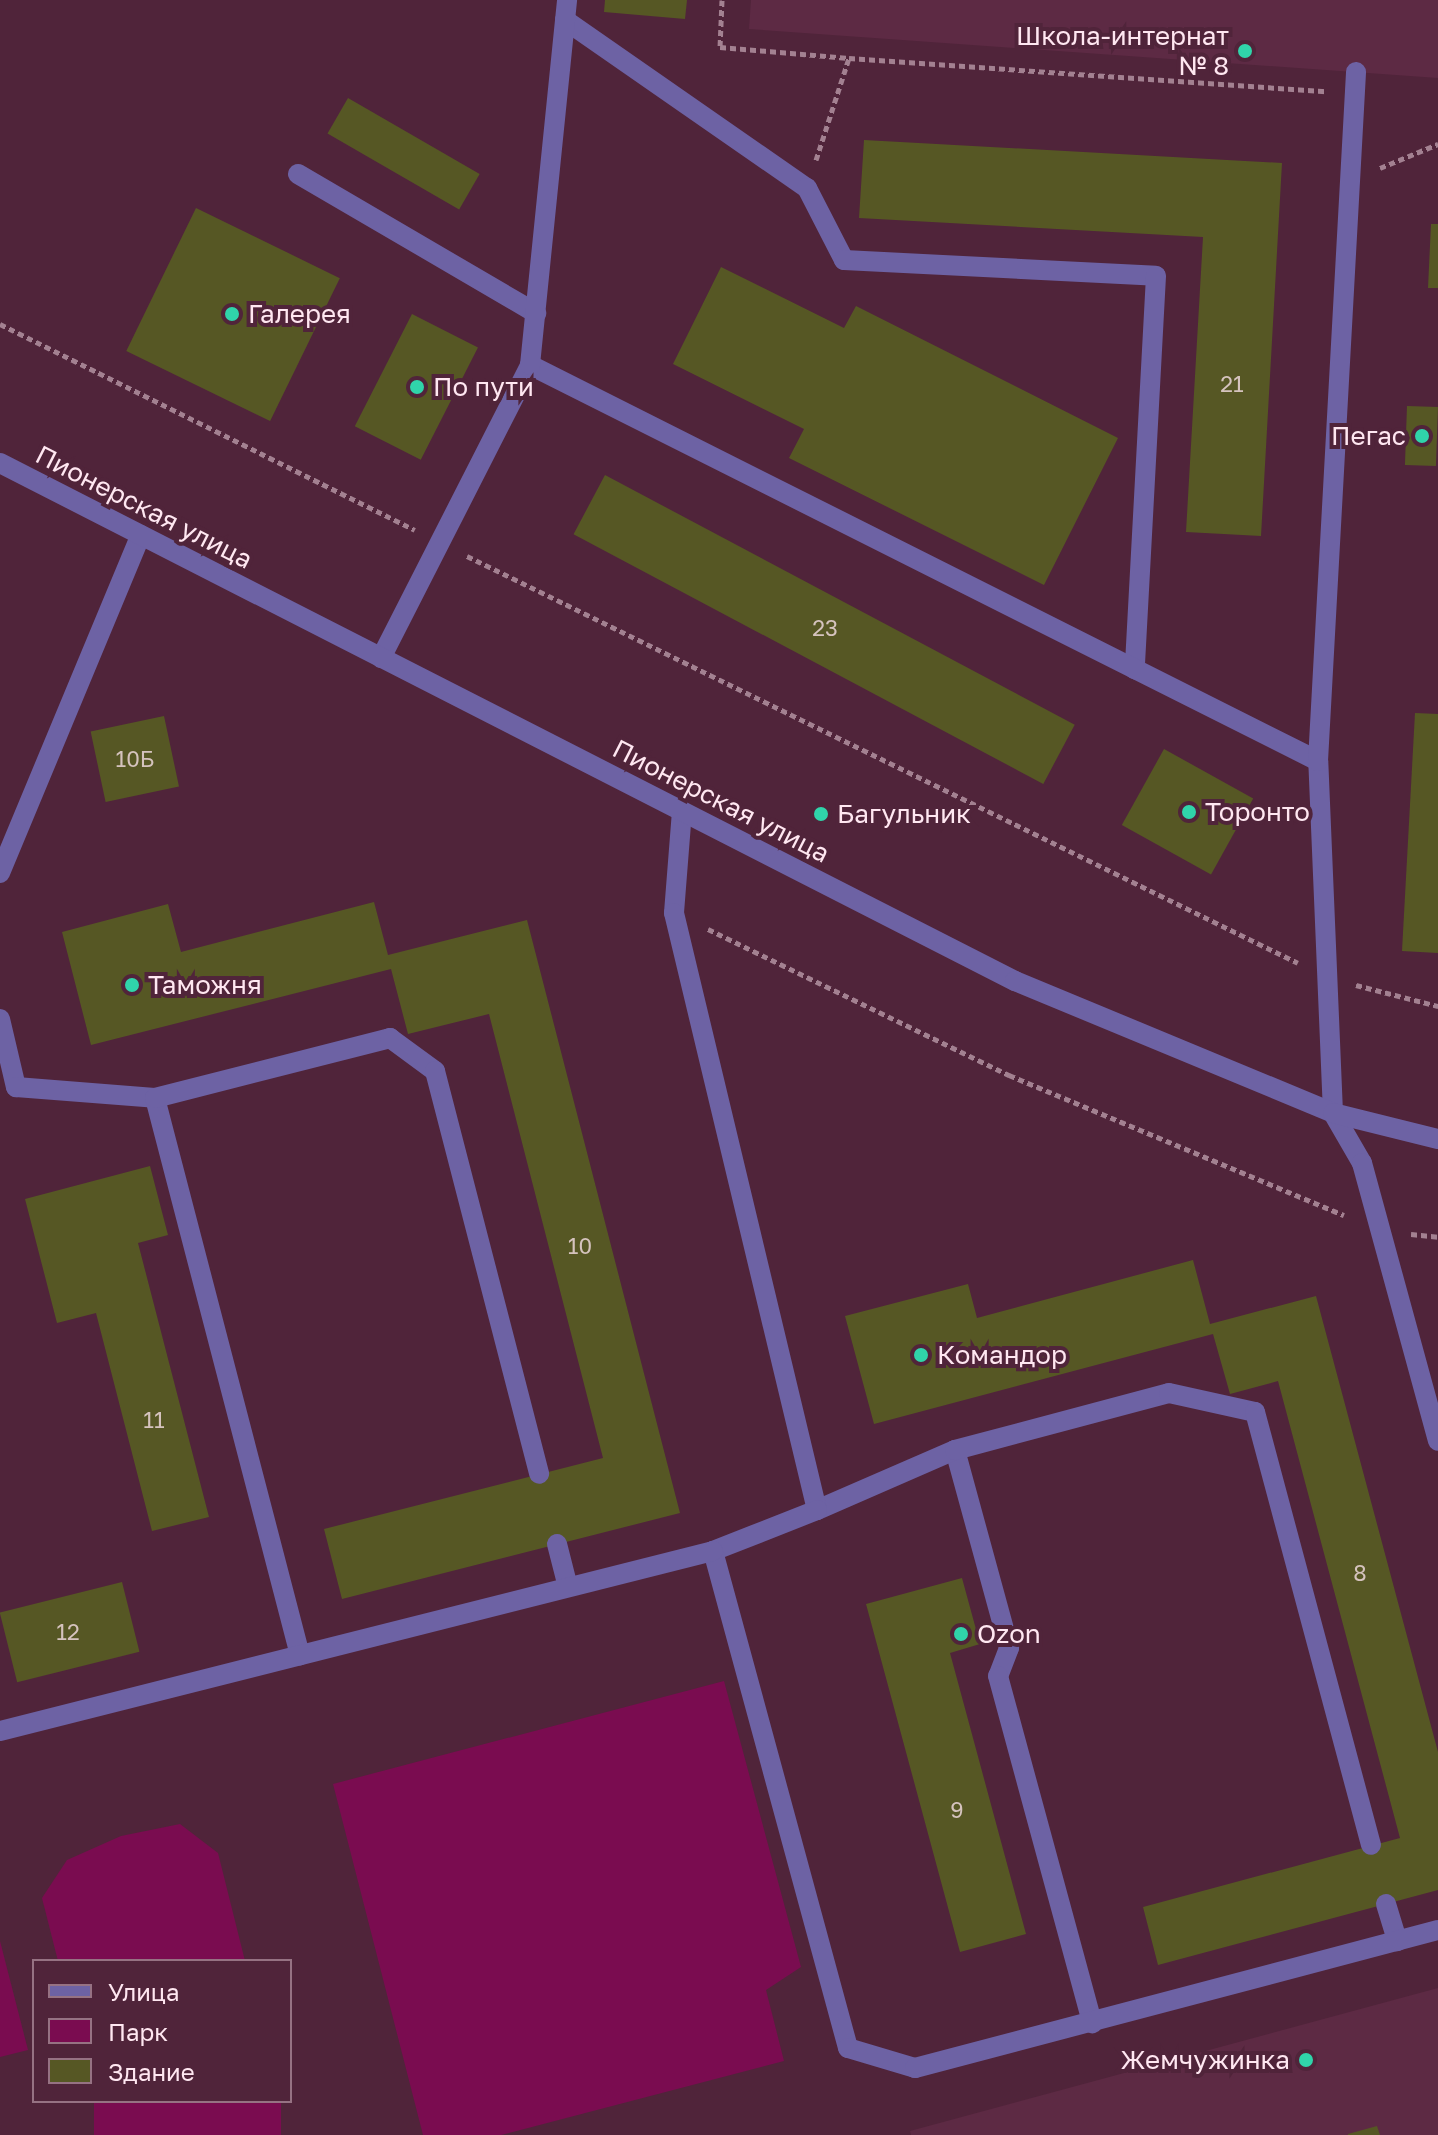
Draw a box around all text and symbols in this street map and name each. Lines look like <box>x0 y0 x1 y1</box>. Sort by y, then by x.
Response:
place label: Школа-интернат № 8 <box>1016 20 1229 82</box>
marker: Школа-интернат № 8 <box>1236 42 1254 60</box>
place label: Галерея <box>248 298 351 330</box>
marker: Галерея <box>223 305 241 323</box>
place label: По пути <box>433 371 534 403</box>
house number: 21 <box>1220 371 1244 397</box>
marker: По пути <box>408 378 426 396</box>
place label: Пегас <box>1331 420 1406 452</box>
marker: Пегас <box>1413 427 1431 445</box>
street label: Пионерская улица <box>30 439 258 575</box>
house number: 23 <box>812 615 838 641</box>
street label: Пионерская улица <box>607 733 835 869</box>
house number: 10Б <box>116 746 154 772</box>
place label: Торонто <box>1205 796 1310 828</box>
place label: Багульник <box>837 798 971 830</box>
marker: Торонто <box>1180 803 1198 821</box>
marker: Багульник <box>812 805 830 823</box>
place label: Таможня <box>148 969 262 1001</box>
marker: Таможня <box>123 976 141 994</box>
house number: 10 <box>568 1233 592 1259</box>
place label: Командор <box>937 1339 1067 1371</box>
marker: Командор <box>912 1346 930 1364</box>
house number: 11 <box>143 1407 165 1433</box>
house number: 8 <box>1353 1560 1367 1586</box>
place label: Ozon <box>977 1618 1041 1650</box>
house number: 12 <box>56 1619 80 1645</box>
marker: Ozon <box>952 1625 970 1643</box>
house number: 9 <box>950 1797 964 1823</box>
legend <box>32 1959 292 2103</box>
text: Улица <box>108 1977 180 2006</box>
text: Парк <box>108 2017 168 2046</box>
place label: Жемчужинка <box>1121 2044 1290 2076</box>
marker: Жемчужинка <box>1297 2051 1315 2069</box>
text: Здание <box>108 2057 195 2086</box>

